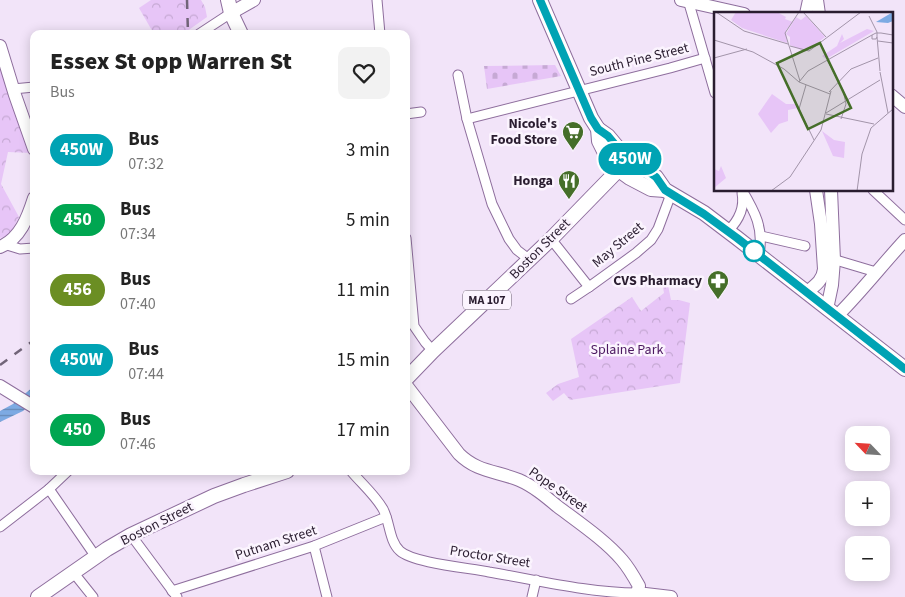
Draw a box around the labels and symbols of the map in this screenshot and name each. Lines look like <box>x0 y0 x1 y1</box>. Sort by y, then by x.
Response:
inset map <box>714 12 892 191</box>
street label: South Pine Street <box>587 38 691 82</box>
place label: Nicole's Food Store <box>491 114 557 150</box>
supermarket icon: Nicole's Food Store <box>561 120 585 151</box>
line badge: 450W <box>595 143 665 175</box>
restaurant icon: Honga <box>557 169 581 200</box>
place label: Honga <box>513 171 553 191</box>
street label: Boston Street <box>505 214 575 284</box>
street label: May Street <box>588 217 648 272</box>
unlabelled marker <box>743 240 765 262</box>
pharmacy icon: CVS Pharmacy <box>706 269 730 300</box>
place label: CVS Pharmacy <box>613 271 703 291</box>
road number: MA 107 <box>463 290 511 310</box>
park label: Splaine Park <box>591 340 664 360</box>
north arrow <box>845 426 890 471</box>
street label: Pope Street <box>525 462 592 518</box>
street label: Boston Street <box>117 497 197 551</box>
street label: Putnam Street <box>233 520 320 566</box>
street label: Proctor Street <box>448 541 532 573</box>

